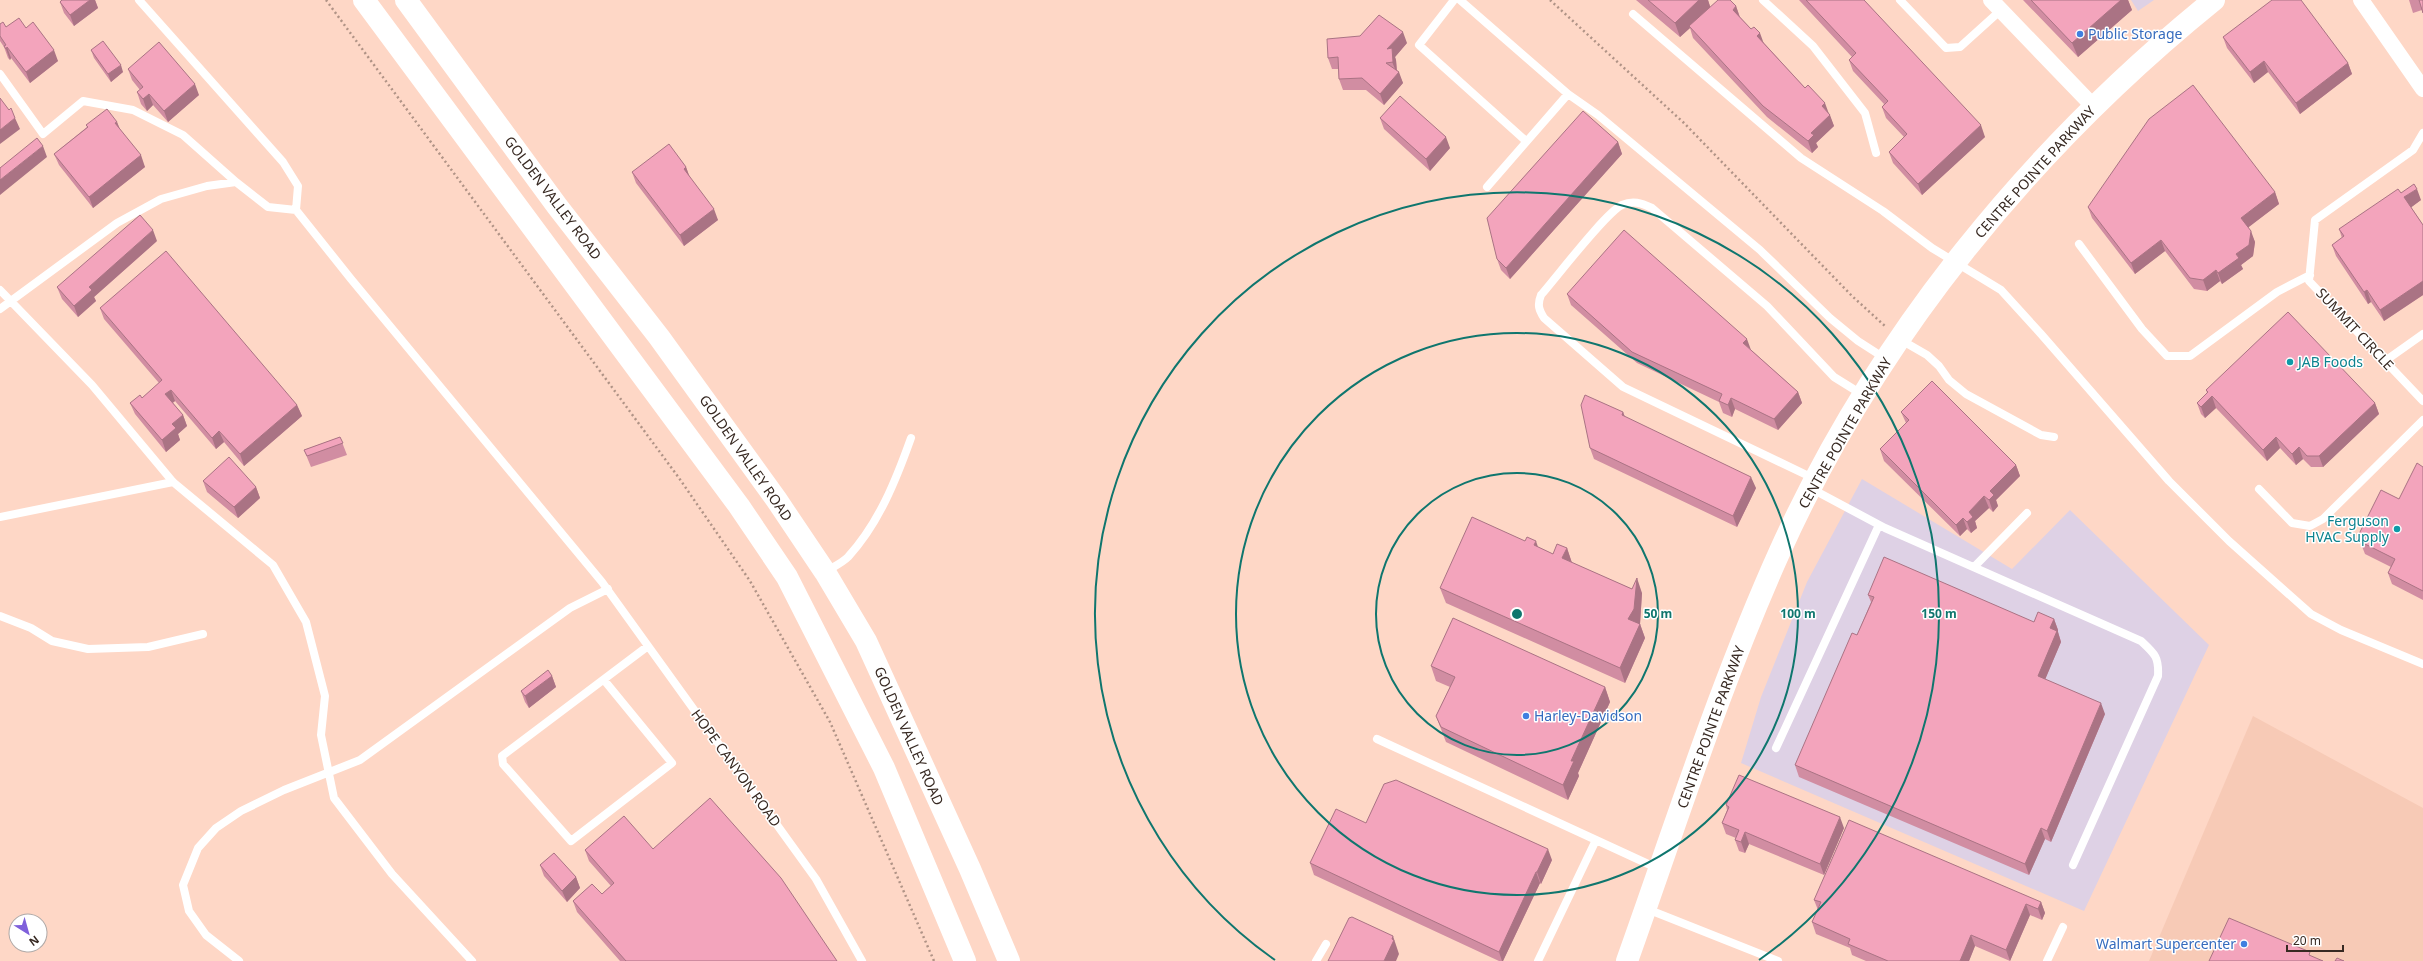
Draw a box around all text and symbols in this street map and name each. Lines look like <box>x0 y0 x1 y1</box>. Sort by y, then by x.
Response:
place label: Public Storage <box>2088 24 2182 43</box>
marker: Public Storage <box>2075 29 2085 39</box>
street label: CENTRE POINTE PARKWAY <box>1970 101 2099 242</box>
street label: GOLDEN VALLEY ROAD <box>501 132 606 263</box>
street label: SUMMIT CIRCLE <box>2312 284 2398 374</box>
place label: JAB Foods <box>2296 352 2363 371</box>
street label: CENTRE POINTE PARKWAY <box>1793 354 1896 512</box>
marker: JAB Foods <box>2285 357 2295 367</box>
street label: GOLDEN VALLEY ROAD <box>696 391 797 525</box>
place label: Ferguson HVAC Supply <box>2305 511 2390 546</box>
marker: Ferguson HVAC Supply <box>2392 524 2402 534</box>
text: 50 m <box>1644 605 1672 622</box>
text: 100 m <box>1780 605 1816 622</box>
text: 150 m <box>1921 605 1957 622</box>
centre of rings <box>1510 607 1524 621</box>
street label: CENTRE POINTE PARKWAY <box>1672 643 1749 811</box>
street label: GOLDEN VALLEY ROAD <box>870 663 949 808</box>
street label: HOPE CANYON ROAD <box>687 705 786 830</box>
place label: Harley-Davidson <box>1534 706 1642 725</box>
marker: Harley-Davidson <box>1521 711 1531 721</box>
north arrow <box>8 913 48 953</box>
scale bar <box>2287 927 2343 953</box>
text: 20 m <box>2293 932 2321 949</box>
text: N <box>26 933 42 950</box>
place label: Walmart Supercenter <box>2096 934 2236 953</box>
marker: Walmart Supercenter <box>2239 939 2249 949</box>

